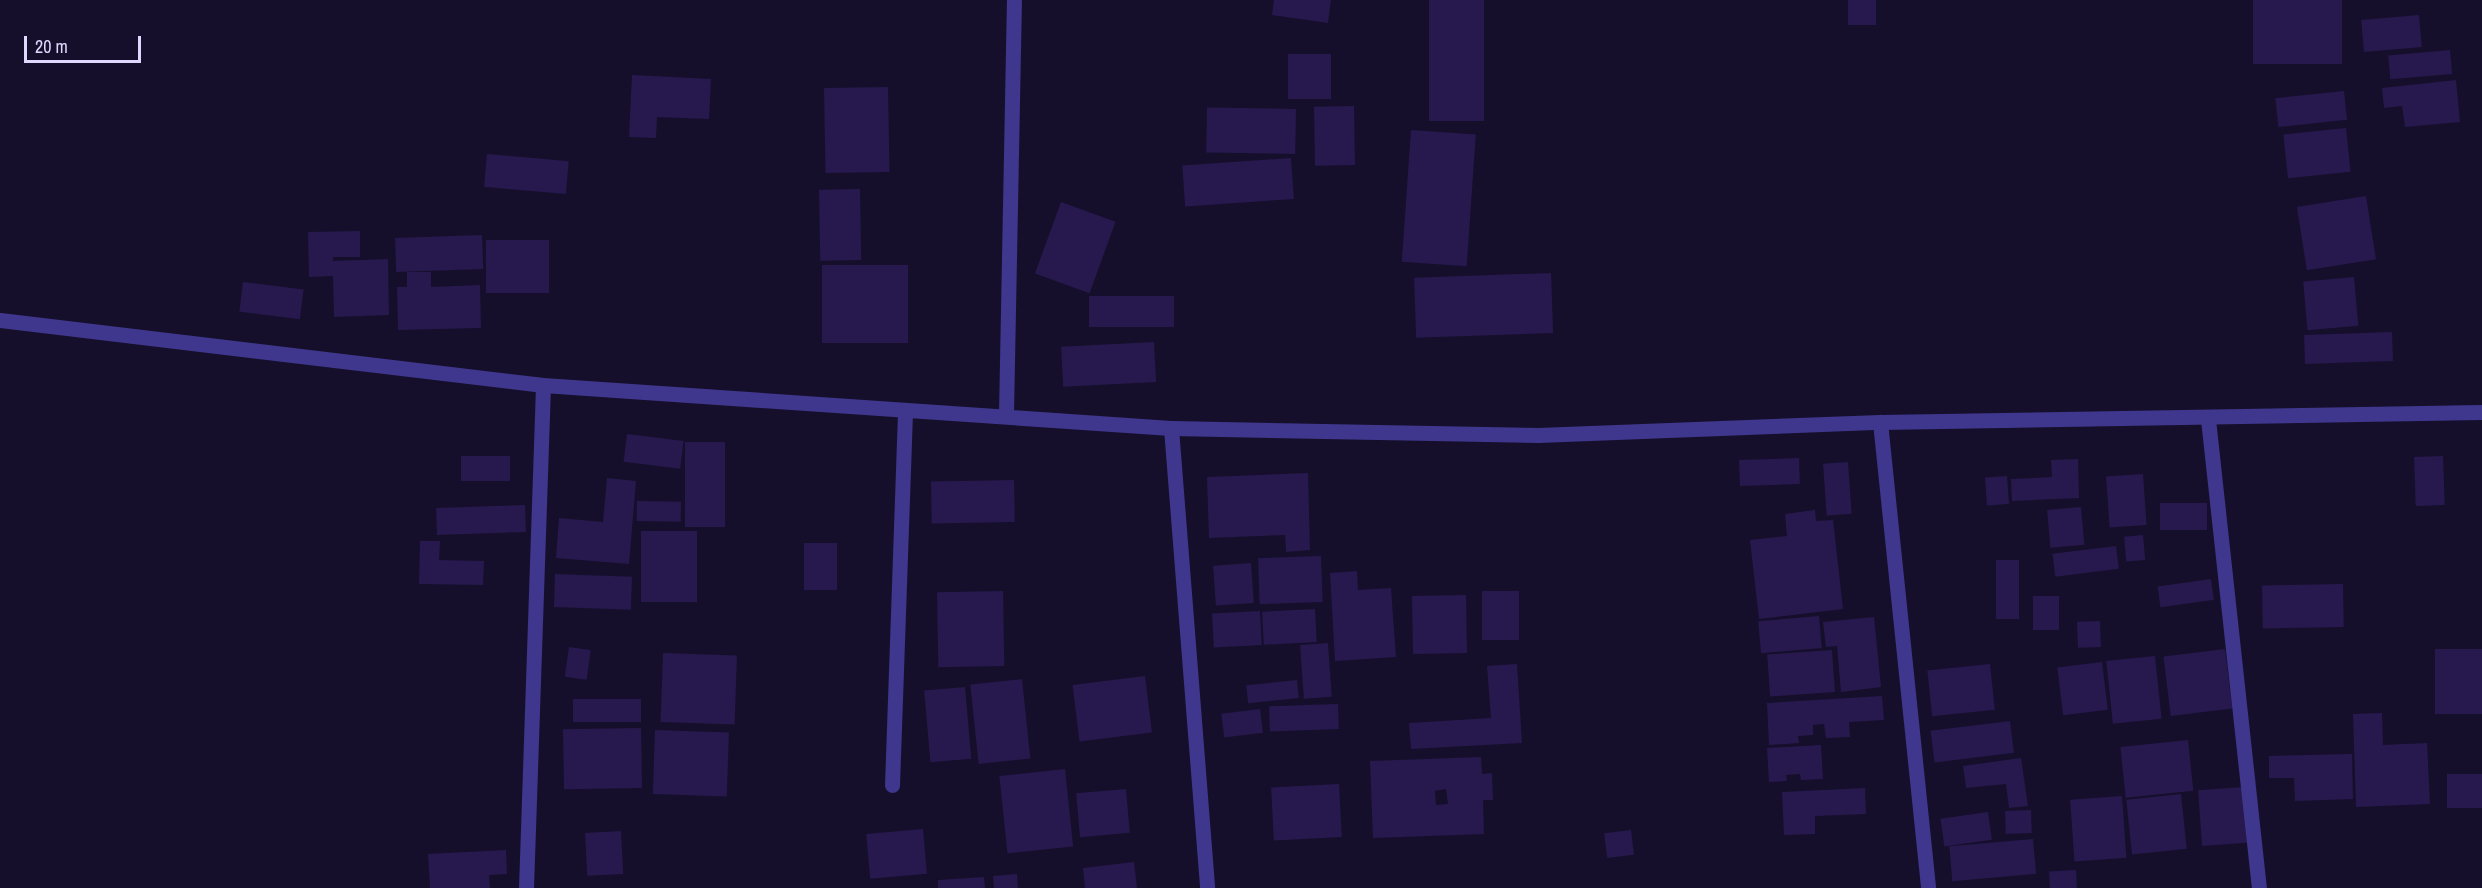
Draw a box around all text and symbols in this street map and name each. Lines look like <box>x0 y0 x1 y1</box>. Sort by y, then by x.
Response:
scale bar <box>27 24 144 62</box>
text: 20 m <box>35 34 68 59</box>

